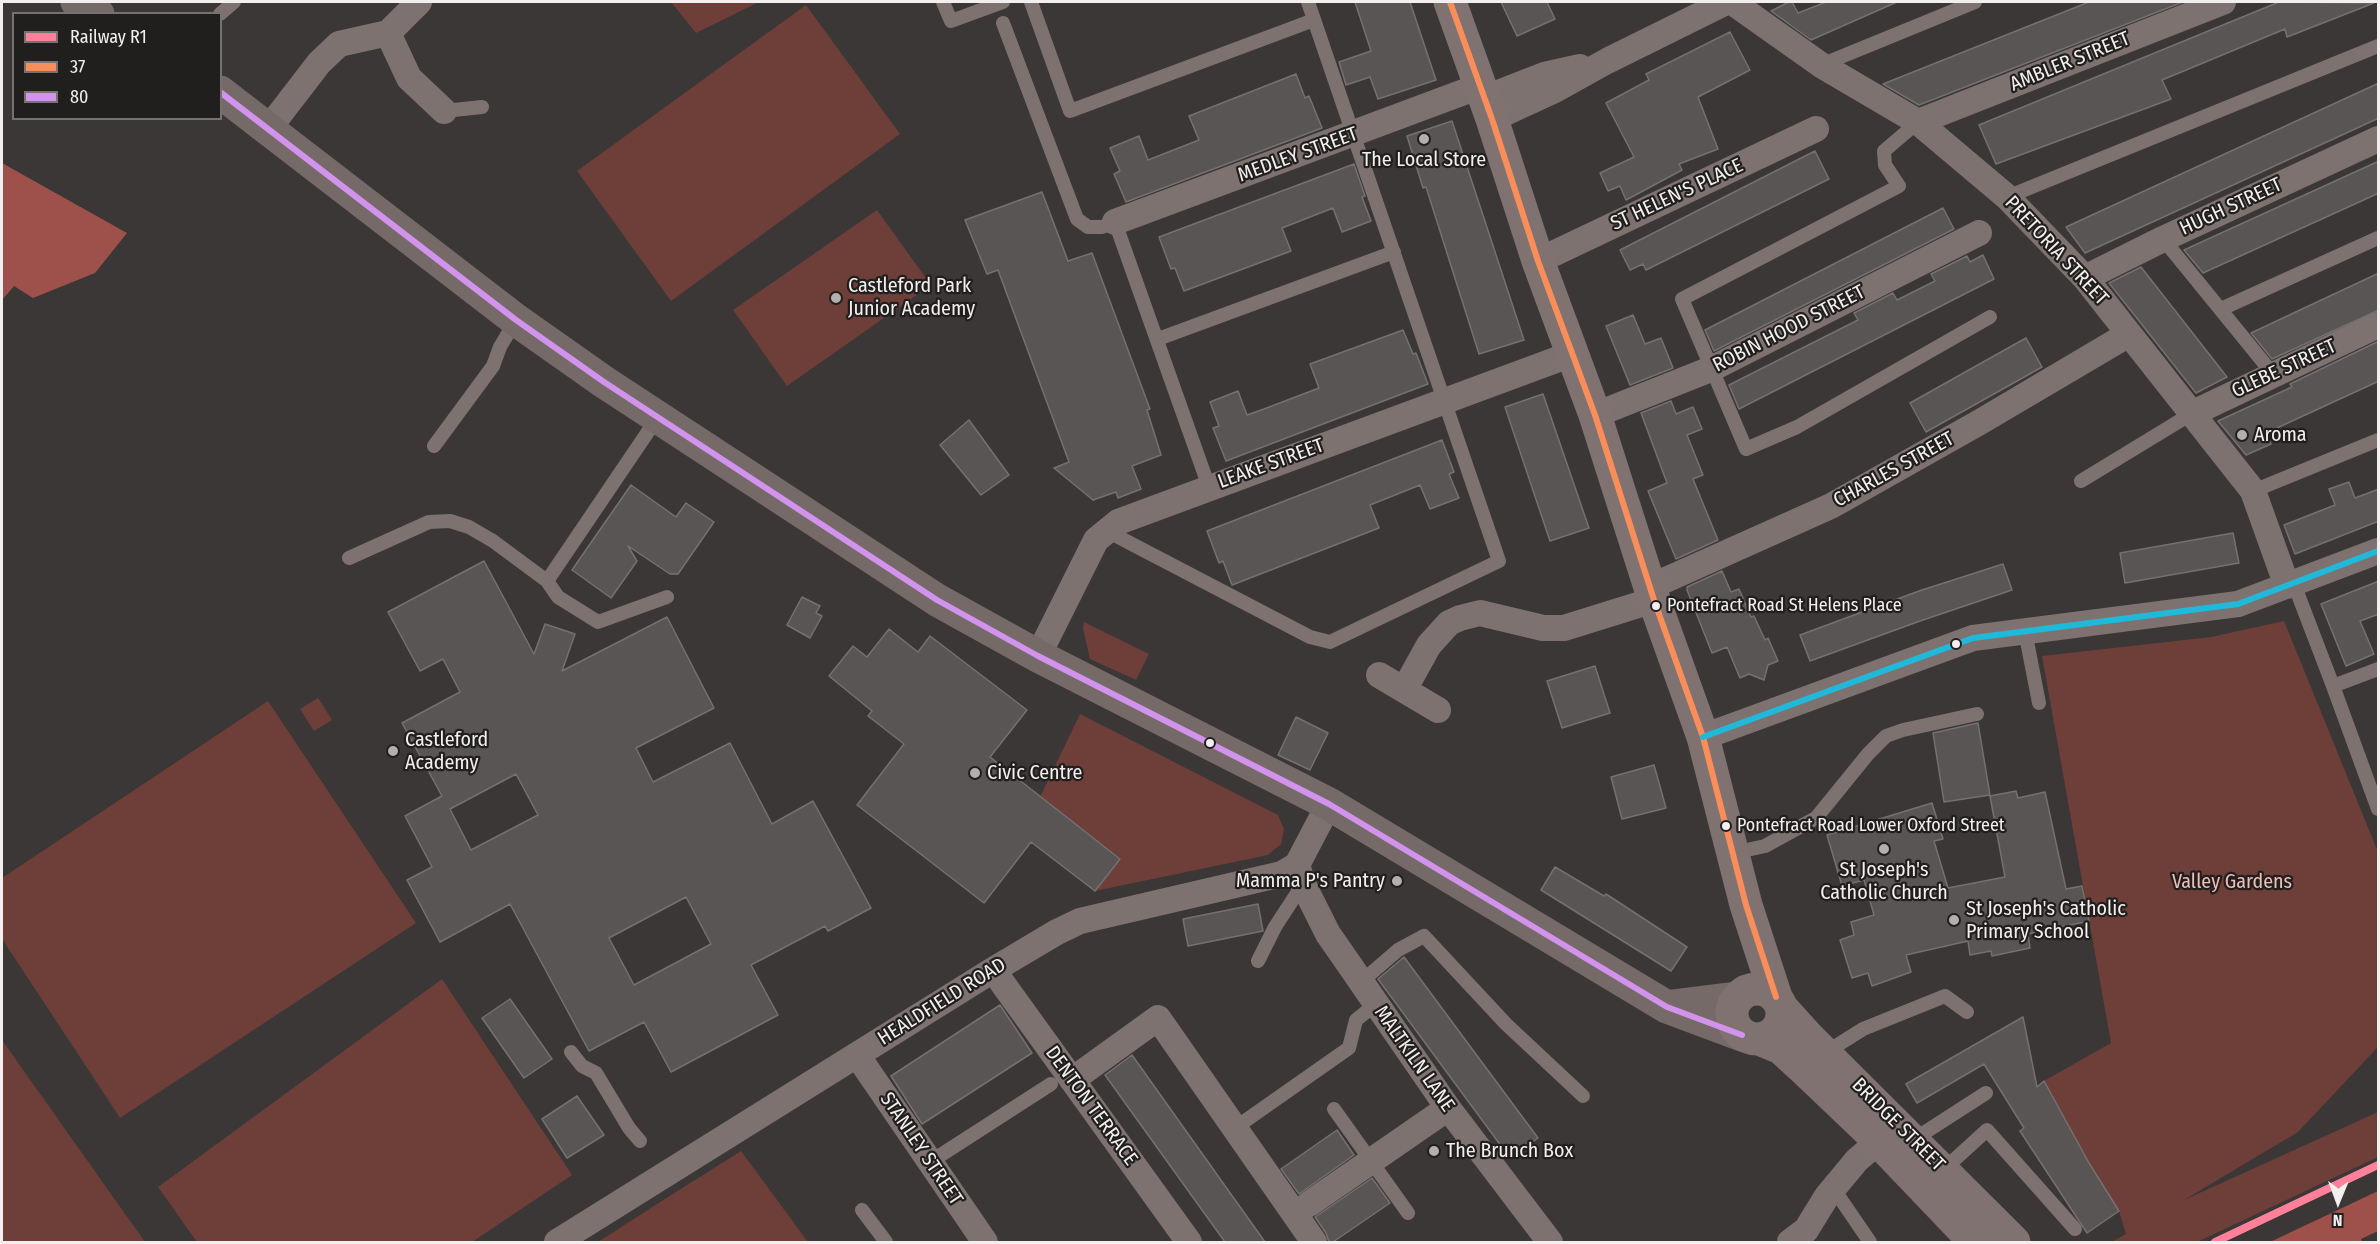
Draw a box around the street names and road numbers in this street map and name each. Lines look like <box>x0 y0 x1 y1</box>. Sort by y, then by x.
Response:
street label: AMBLER STREET <box>2007 27 2133 97</box>
street label: MEDLEY STREET <box>1235 122 1361 188</box>
street label: ST HELEN'S PLACE <box>1607 154 1747 236</box>
street label: HUGH STREET <box>2176 173 2286 241</box>
street label: PRETORIA STREET <box>1999 191 2113 311</box>
street label: ROBIN HOOD STREET <box>1709 280 1869 378</box>
street label: GLEBE STREET <box>2228 334 2340 404</box>
street label: CHARLES STREET <box>1830 427 1958 513</box>
street label: LEAKE STREET <box>1215 434 1327 494</box>
street label: HEALDFIELD ROAD <box>874 953 1010 1051</box>
street label: MALTKILN LANE <box>1369 1001 1459 1117</box>
street label: DENTON TERRACE <box>1040 1042 1142 1170</box>
street label: BRIDGE STREET <box>1846 1073 1950 1177</box>
street label: STANLEY STREET <box>874 1088 968 1210</box>

